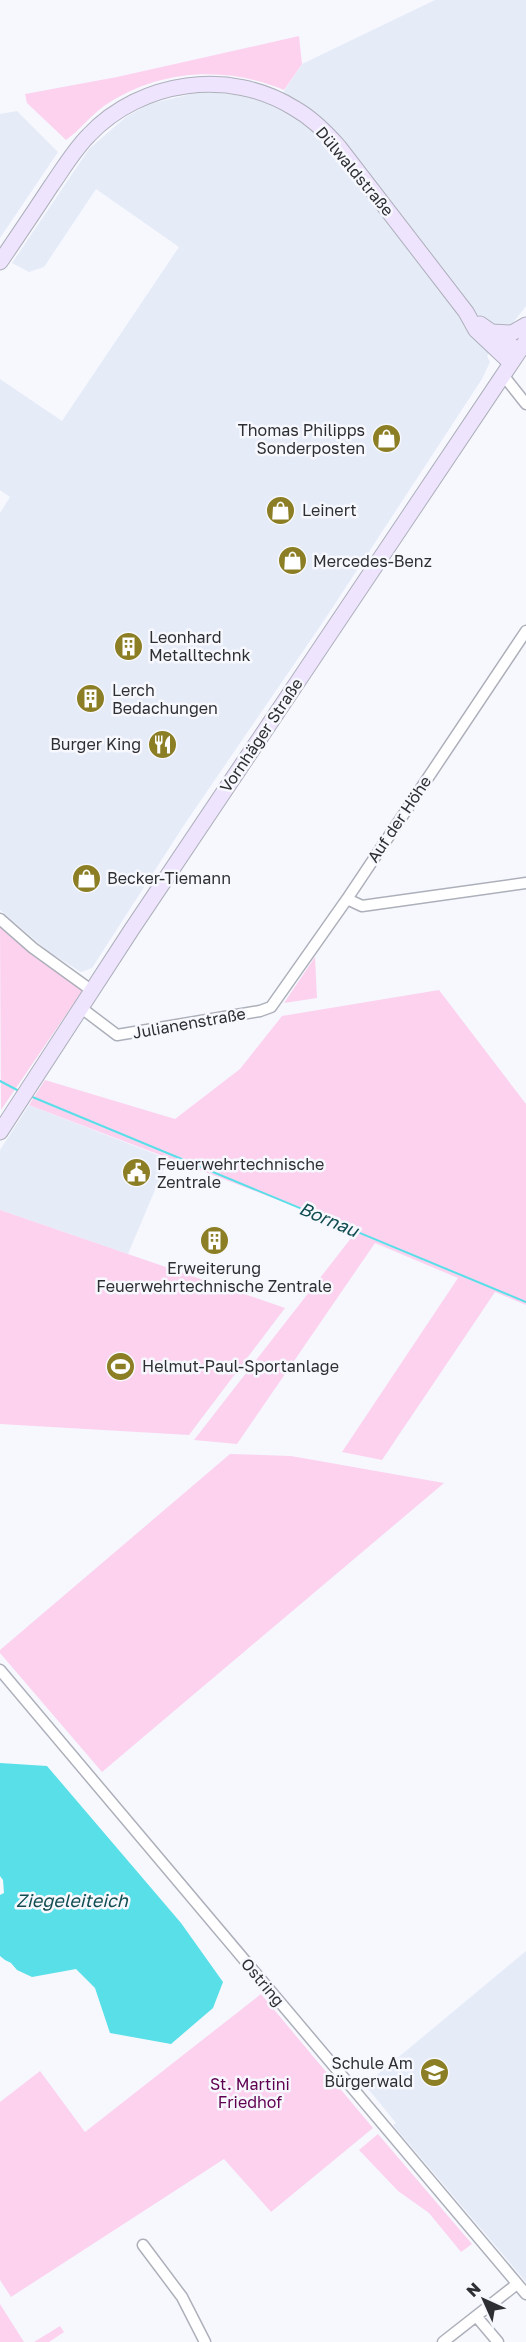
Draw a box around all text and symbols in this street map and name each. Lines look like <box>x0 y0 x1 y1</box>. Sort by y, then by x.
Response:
street label: Dülwaldstraße <box>312 122 398 220</box>
place label: Thomas Philipps Sonderposten <box>238 420 365 458</box>
shop icon: Thomas Philipps Sonderposten <box>370 423 402 455</box>
shop icon: Leinert <box>265 494 297 526</box>
place label: Leinert <box>302 500 357 520</box>
shop icon: Mercedes-Benz <box>276 545 308 577</box>
place label: Mercedes-Benz <box>313 551 432 571</box>
place label: Leonhard Metalltechnk <box>149 627 251 665</box>
building icon: Leonhard Metalltechnk <box>112 630 144 662</box>
street label: Vornhäger Straße <box>215 674 307 796</box>
place label: Lerch Bedachungen <box>112 680 218 718</box>
building icon: Lerch Bedachungen <box>75 683 107 715</box>
restaurant icon: Burger King <box>146 728 178 760</box>
place label: Burger King <box>50 734 141 754</box>
street label: Auf der Höhe <box>363 772 435 866</box>
shop icon: Becker-Tiemann <box>70 862 102 894</box>
place label: Becker-Tiemann <box>107 868 231 888</box>
street label: Julianenstraße <box>131 1003 247 1043</box>
place label: Feuerwehrtechnische Zentrale <box>157 1154 324 1192</box>
public building icon: Feuerwehrtechnische Zentrale <box>120 1157 152 1189</box>
water label: Bornau <box>296 1197 363 1242</box>
building icon: Erweiterung Feuerwehrtechnische Zentrale <box>198 1224 230 1256</box>
place label: Erweiterung Feuerwehrtechnische Zentrale <box>96 1258 332 1296</box>
sports icon: Helmut-Paul-Sportanlage <box>105 1350 137 1382</box>
place label: Helmut-Paul-Sportanlage <box>142 1356 339 1376</box>
water label: Ziegeleiteich <box>16 1889 129 1911</box>
street label: Ostring <box>237 1954 289 2010</box>
place label: Schule Am Bürgerwald <box>324 2053 413 2091</box>
school or university icon: Schule Am Bürgerwald <box>418 2056 450 2088</box>
park label: St. Martini Friedhof <box>210 2074 290 2112</box>
north arrow <box>454 2270 514 2330</box>
text: N <box>462 2278 485 2301</box>

